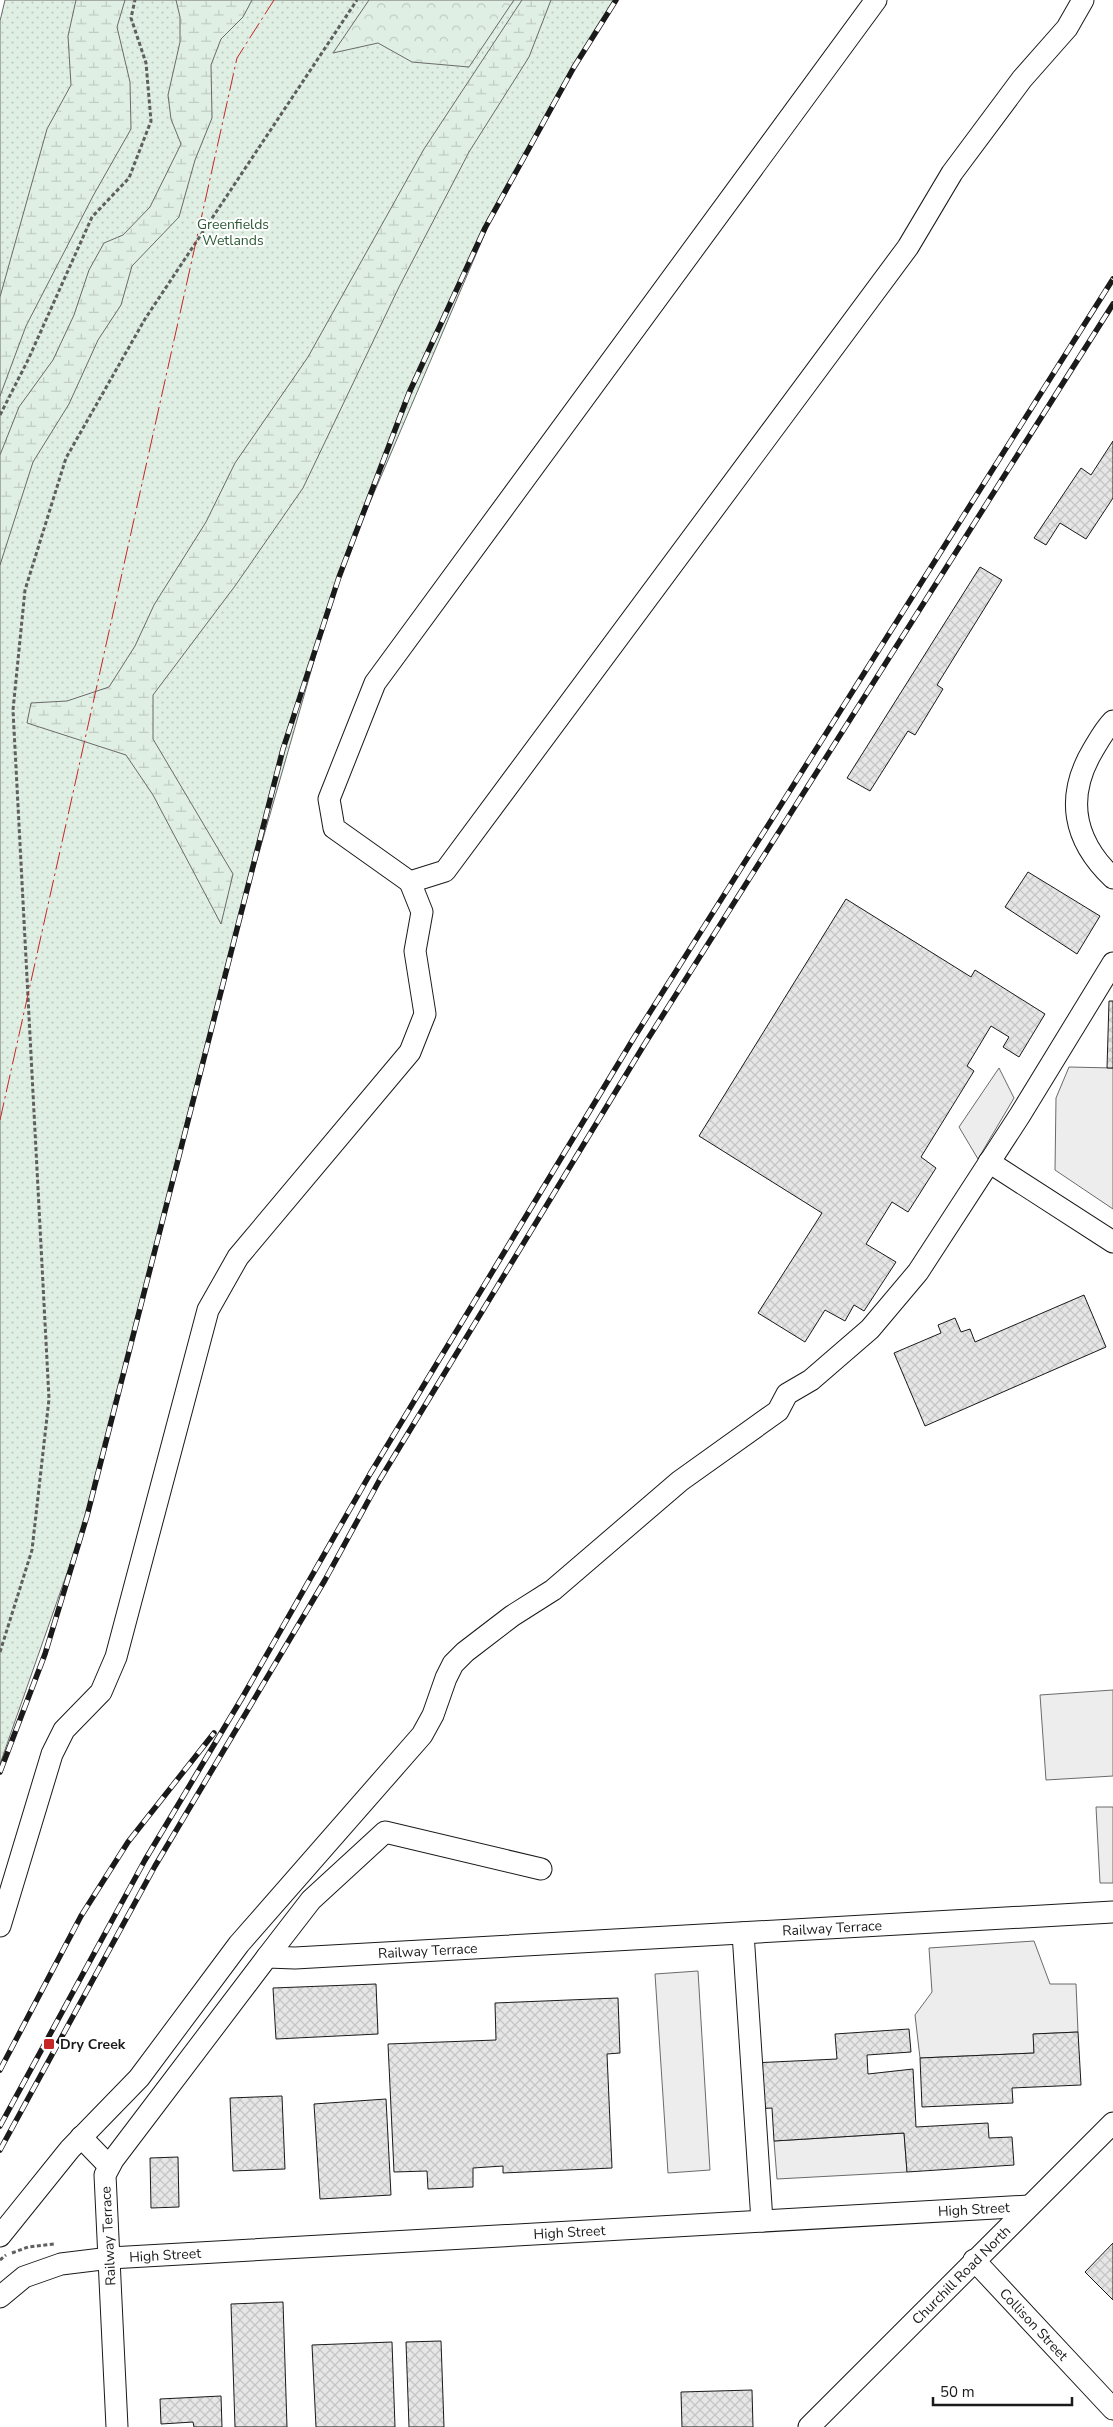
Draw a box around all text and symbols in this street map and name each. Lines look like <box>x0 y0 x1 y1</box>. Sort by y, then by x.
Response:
park label: Greenfields Wetlands <box>197 215 269 250</box>
street label: Railway Terrace <box>782 1916 882 1941</box>
street label: Railway Terrace <box>377 1939 478 1963</box>
place label: Dry Creek <box>60 2035 126 2054</box>
marker: Dry Creek <box>42 2037 56 2051</box>
street label: Railway Terrace <box>96 2186 121 2286</box>
street label: High Street <box>937 2198 1010 2221</box>
street label: High Street <box>533 2221 606 2244</box>
street label: Churchill Road North <box>908 2222 1015 2329</box>
street label: High Street <box>129 2244 202 2267</box>
street label: Collison Street <box>995 2284 1072 2365</box>
scale bar <box>933 2374 1072 2406</box>
text: 50 m <box>940 2382 975 2402</box>

